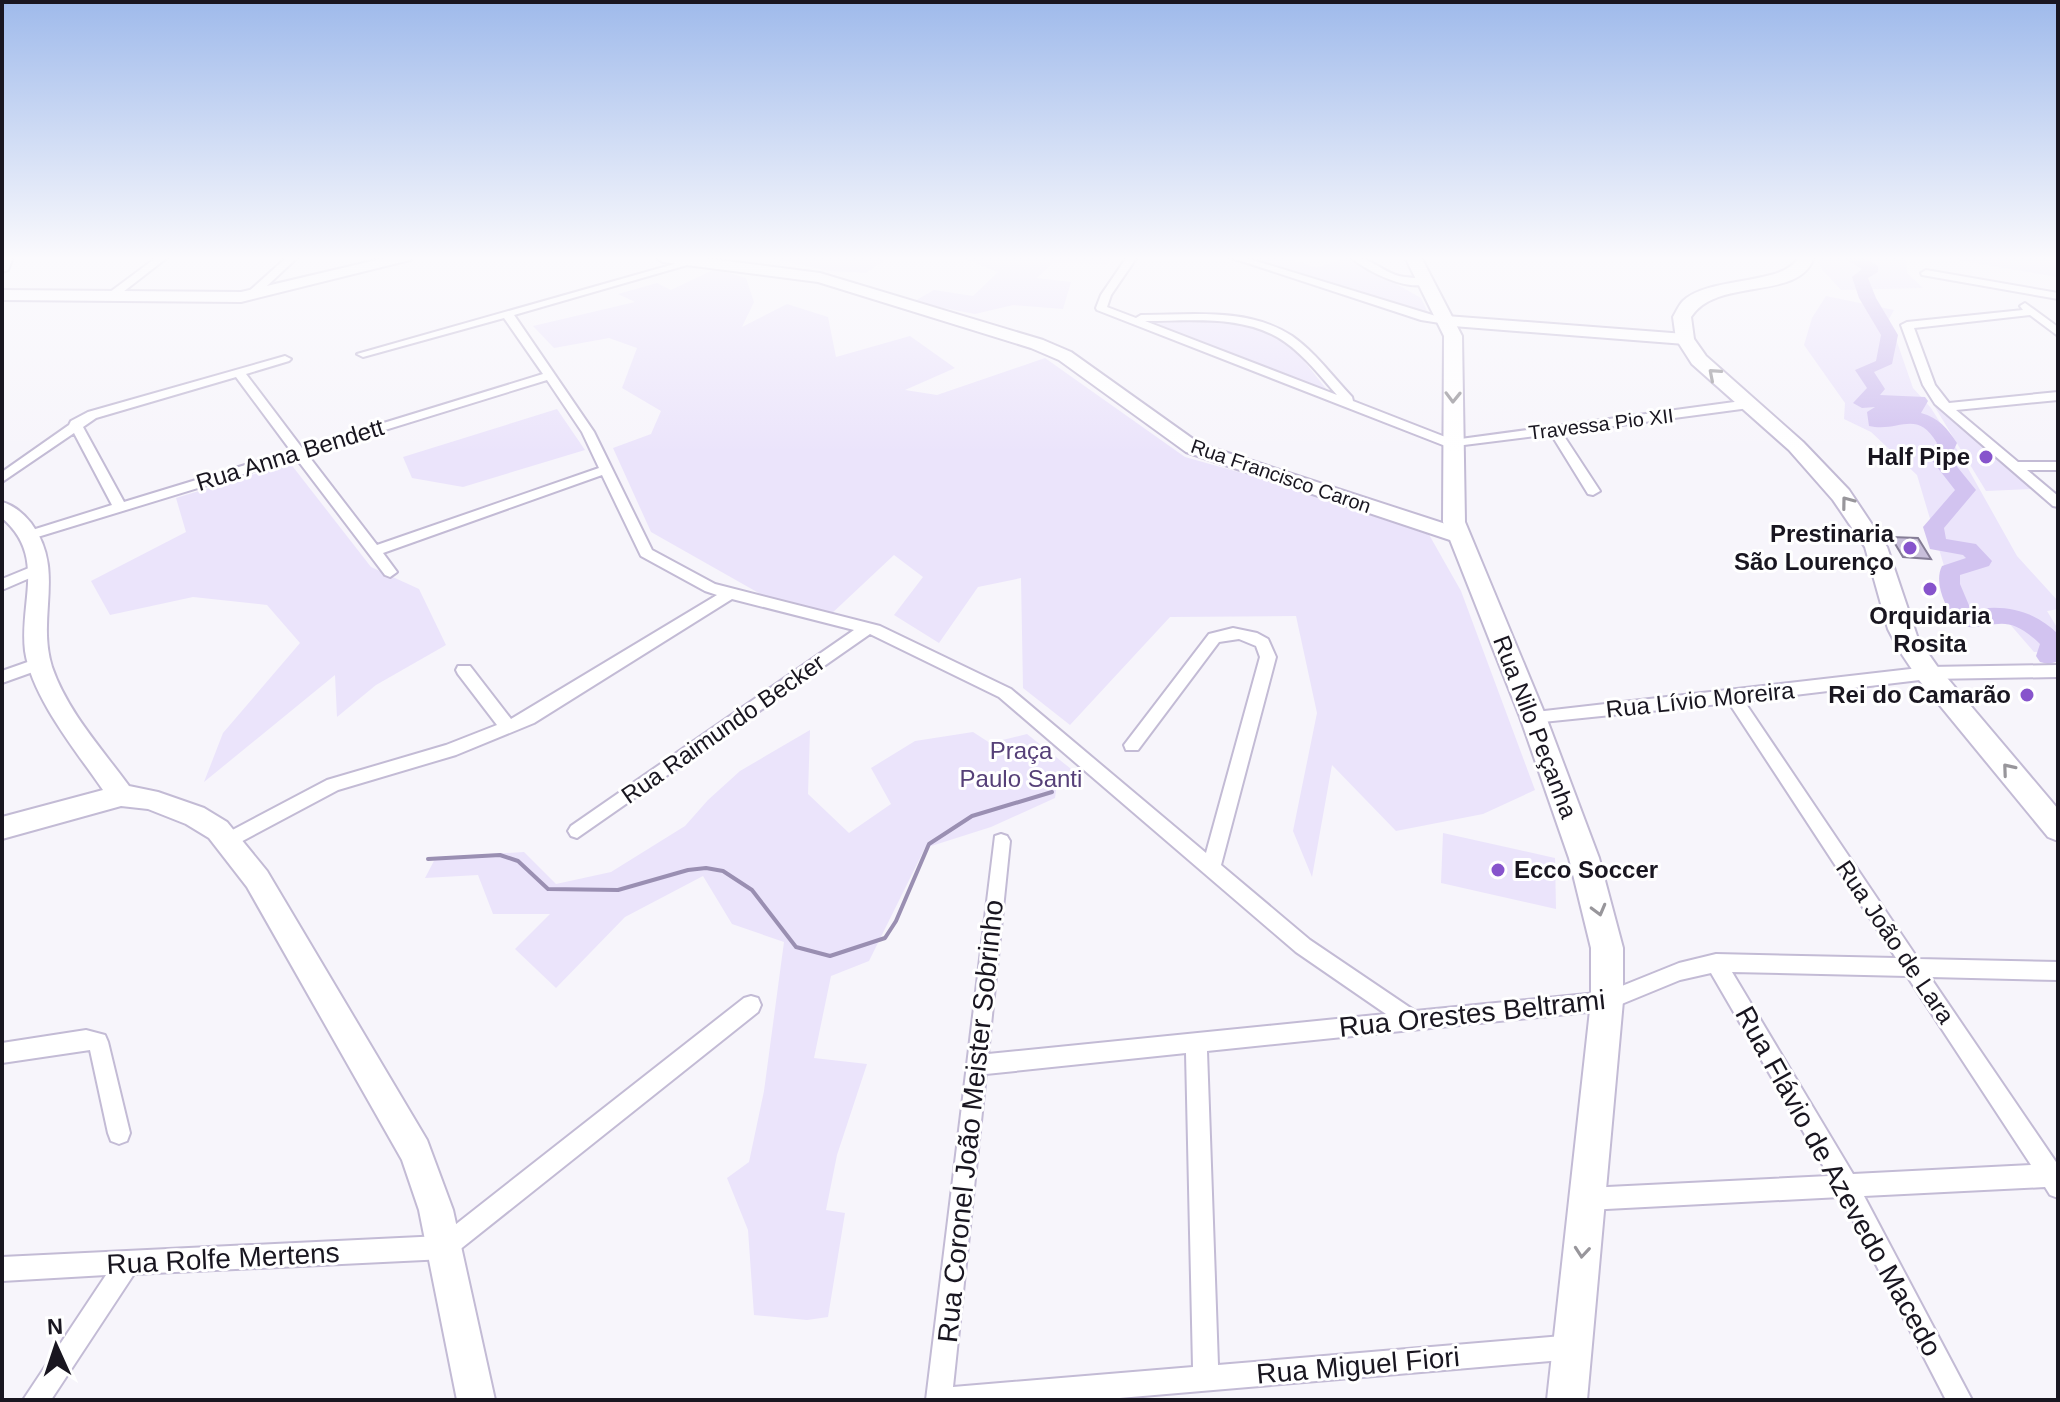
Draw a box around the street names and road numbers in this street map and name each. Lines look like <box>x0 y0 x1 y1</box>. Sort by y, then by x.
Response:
street label: Travessa Pio XII <box>1527 404 1675 444</box>
street label: Rua Anna Bendett <box>193 413 387 496</box>
street label: Rua Francisco Caron <box>1188 435 1374 517</box>
street label: Rua Nilo Peçanha <box>1488 632 1583 823</box>
street label: Rua Raimundo Becker <box>616 648 829 809</box>
street label: Rua Lívio Moreira <box>1604 676 1796 723</box>
street label: Rua João de Lara <box>1831 855 1960 1029</box>
street label: Rua Coronel João Meister Sobrinho <box>932 898 1009 1344</box>
street label: Rua Orestes Beltrami <box>1337 984 1607 1043</box>
street label: Rua Flávio de Azevedo Macedo <box>1729 1001 1948 1362</box>
street label: Rua Rolfe Mertens <box>106 1237 340 1280</box>
street label: Rua Miguel Fiori <box>1255 1341 1461 1390</box>

